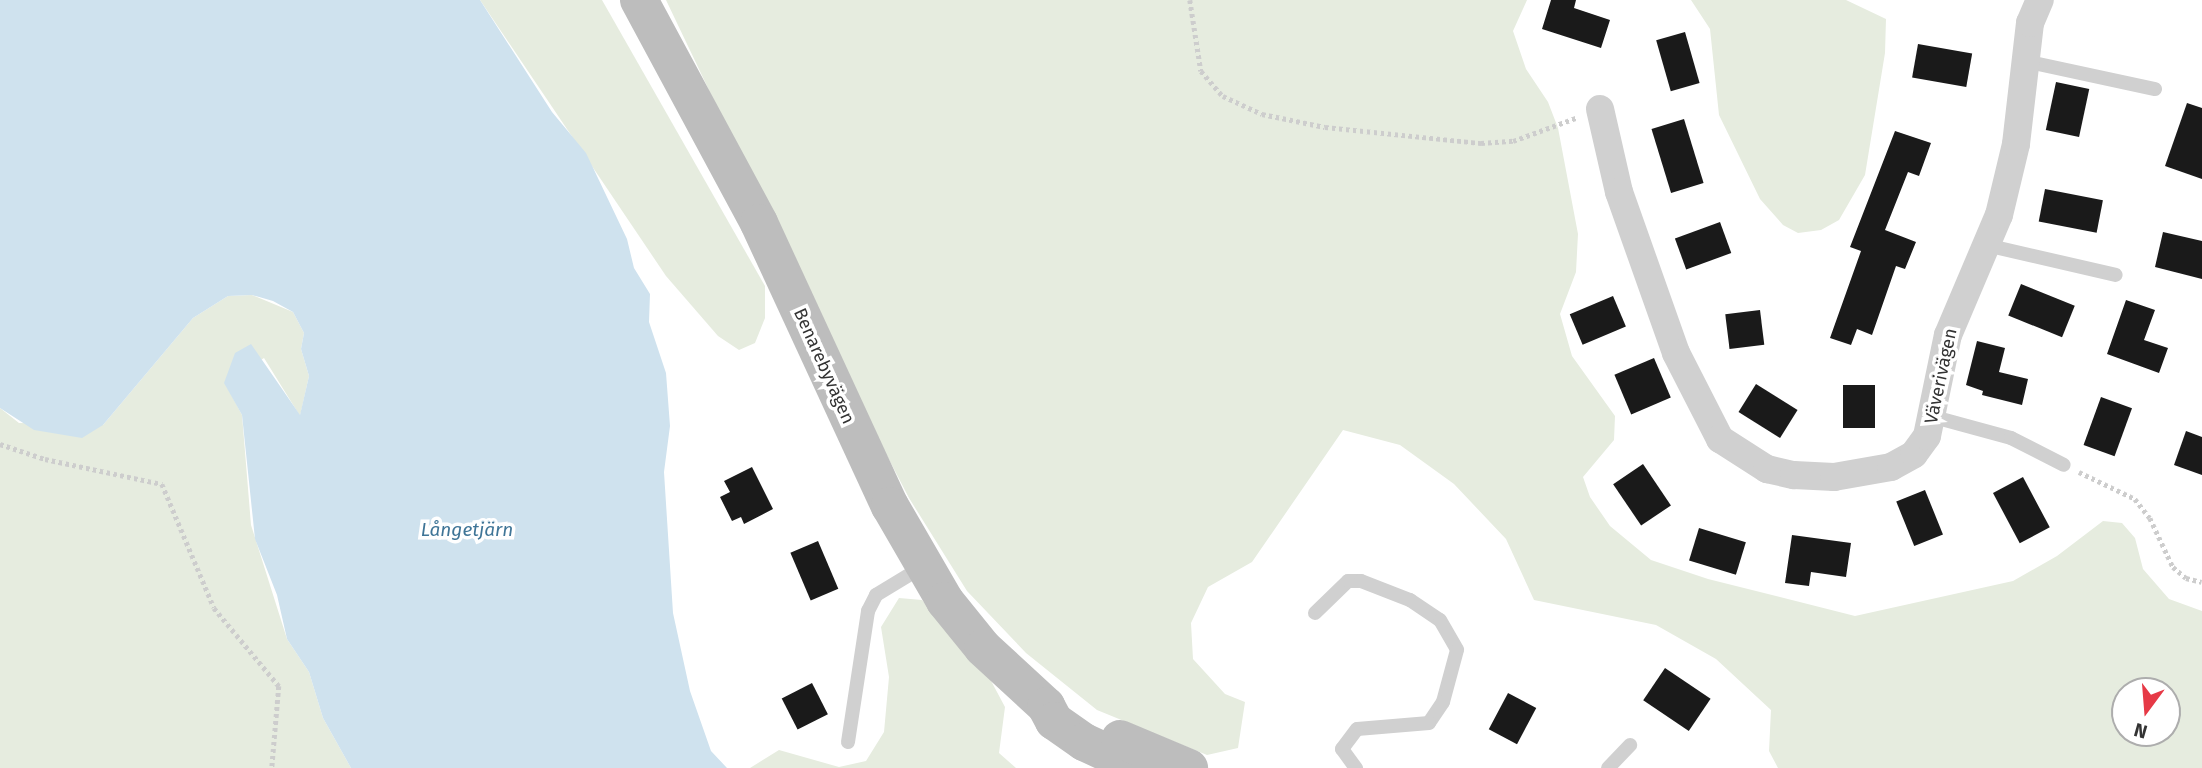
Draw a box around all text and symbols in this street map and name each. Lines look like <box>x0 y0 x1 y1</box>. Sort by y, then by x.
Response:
street label: Benarebyvägen <box>789 305 859 427</box>
street label: Väverivägen <box>1920 326 1962 426</box>
water label: Långetjärn <box>421 519 513 541</box>
north arrow <box>2111 677 2181 747</box>
text: N <box>2131 718 2150 744</box>

